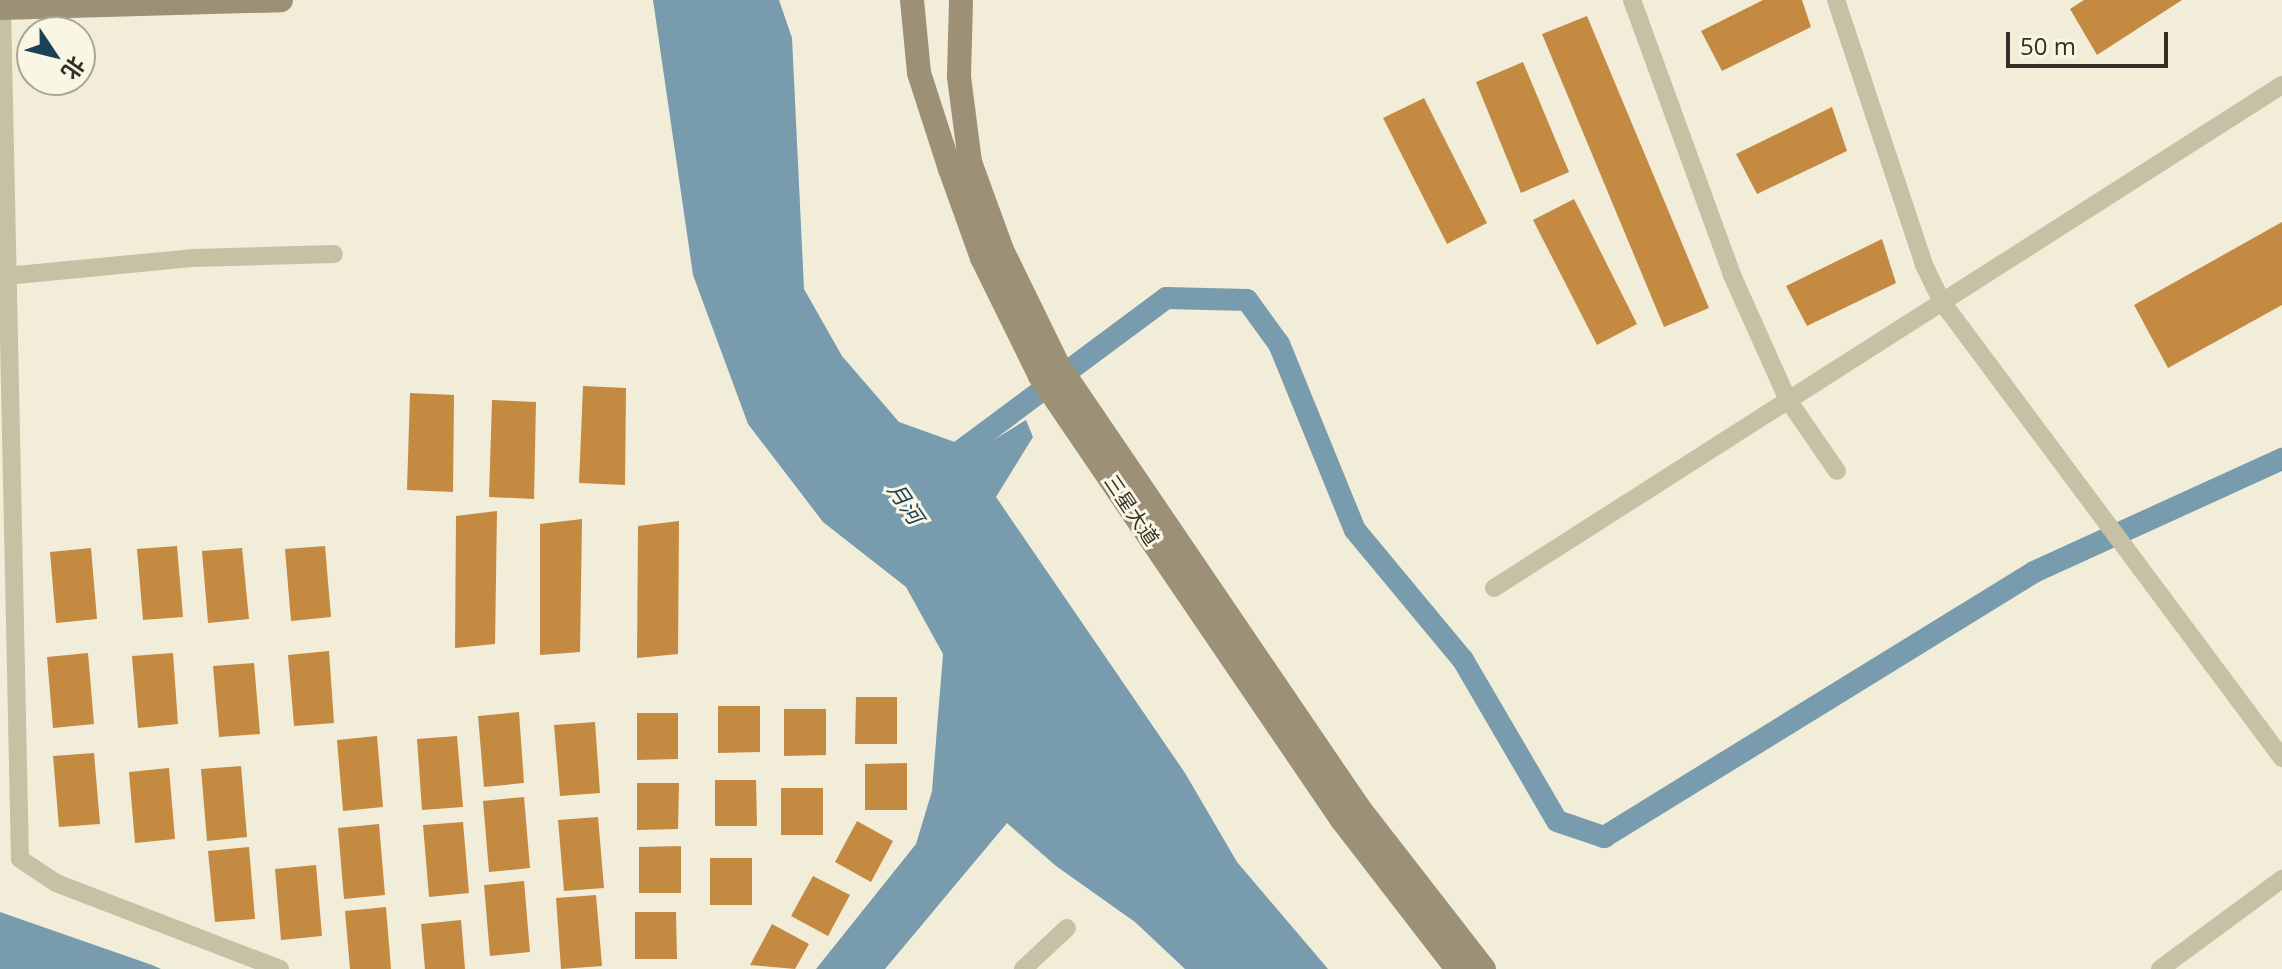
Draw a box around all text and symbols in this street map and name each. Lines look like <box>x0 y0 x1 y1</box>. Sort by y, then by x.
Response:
north arrow <box>16 16 96 96</box>
scale bar <box>2010 16 2172 66</box>
text: 50 m <box>2020 29 2076 62</box>
text: 北 <box>55 51 93 86</box>
street label: 三星大道 <box>1100 470 1164 550</box>
water label: 月河 <box>883 477 929 529</box>

